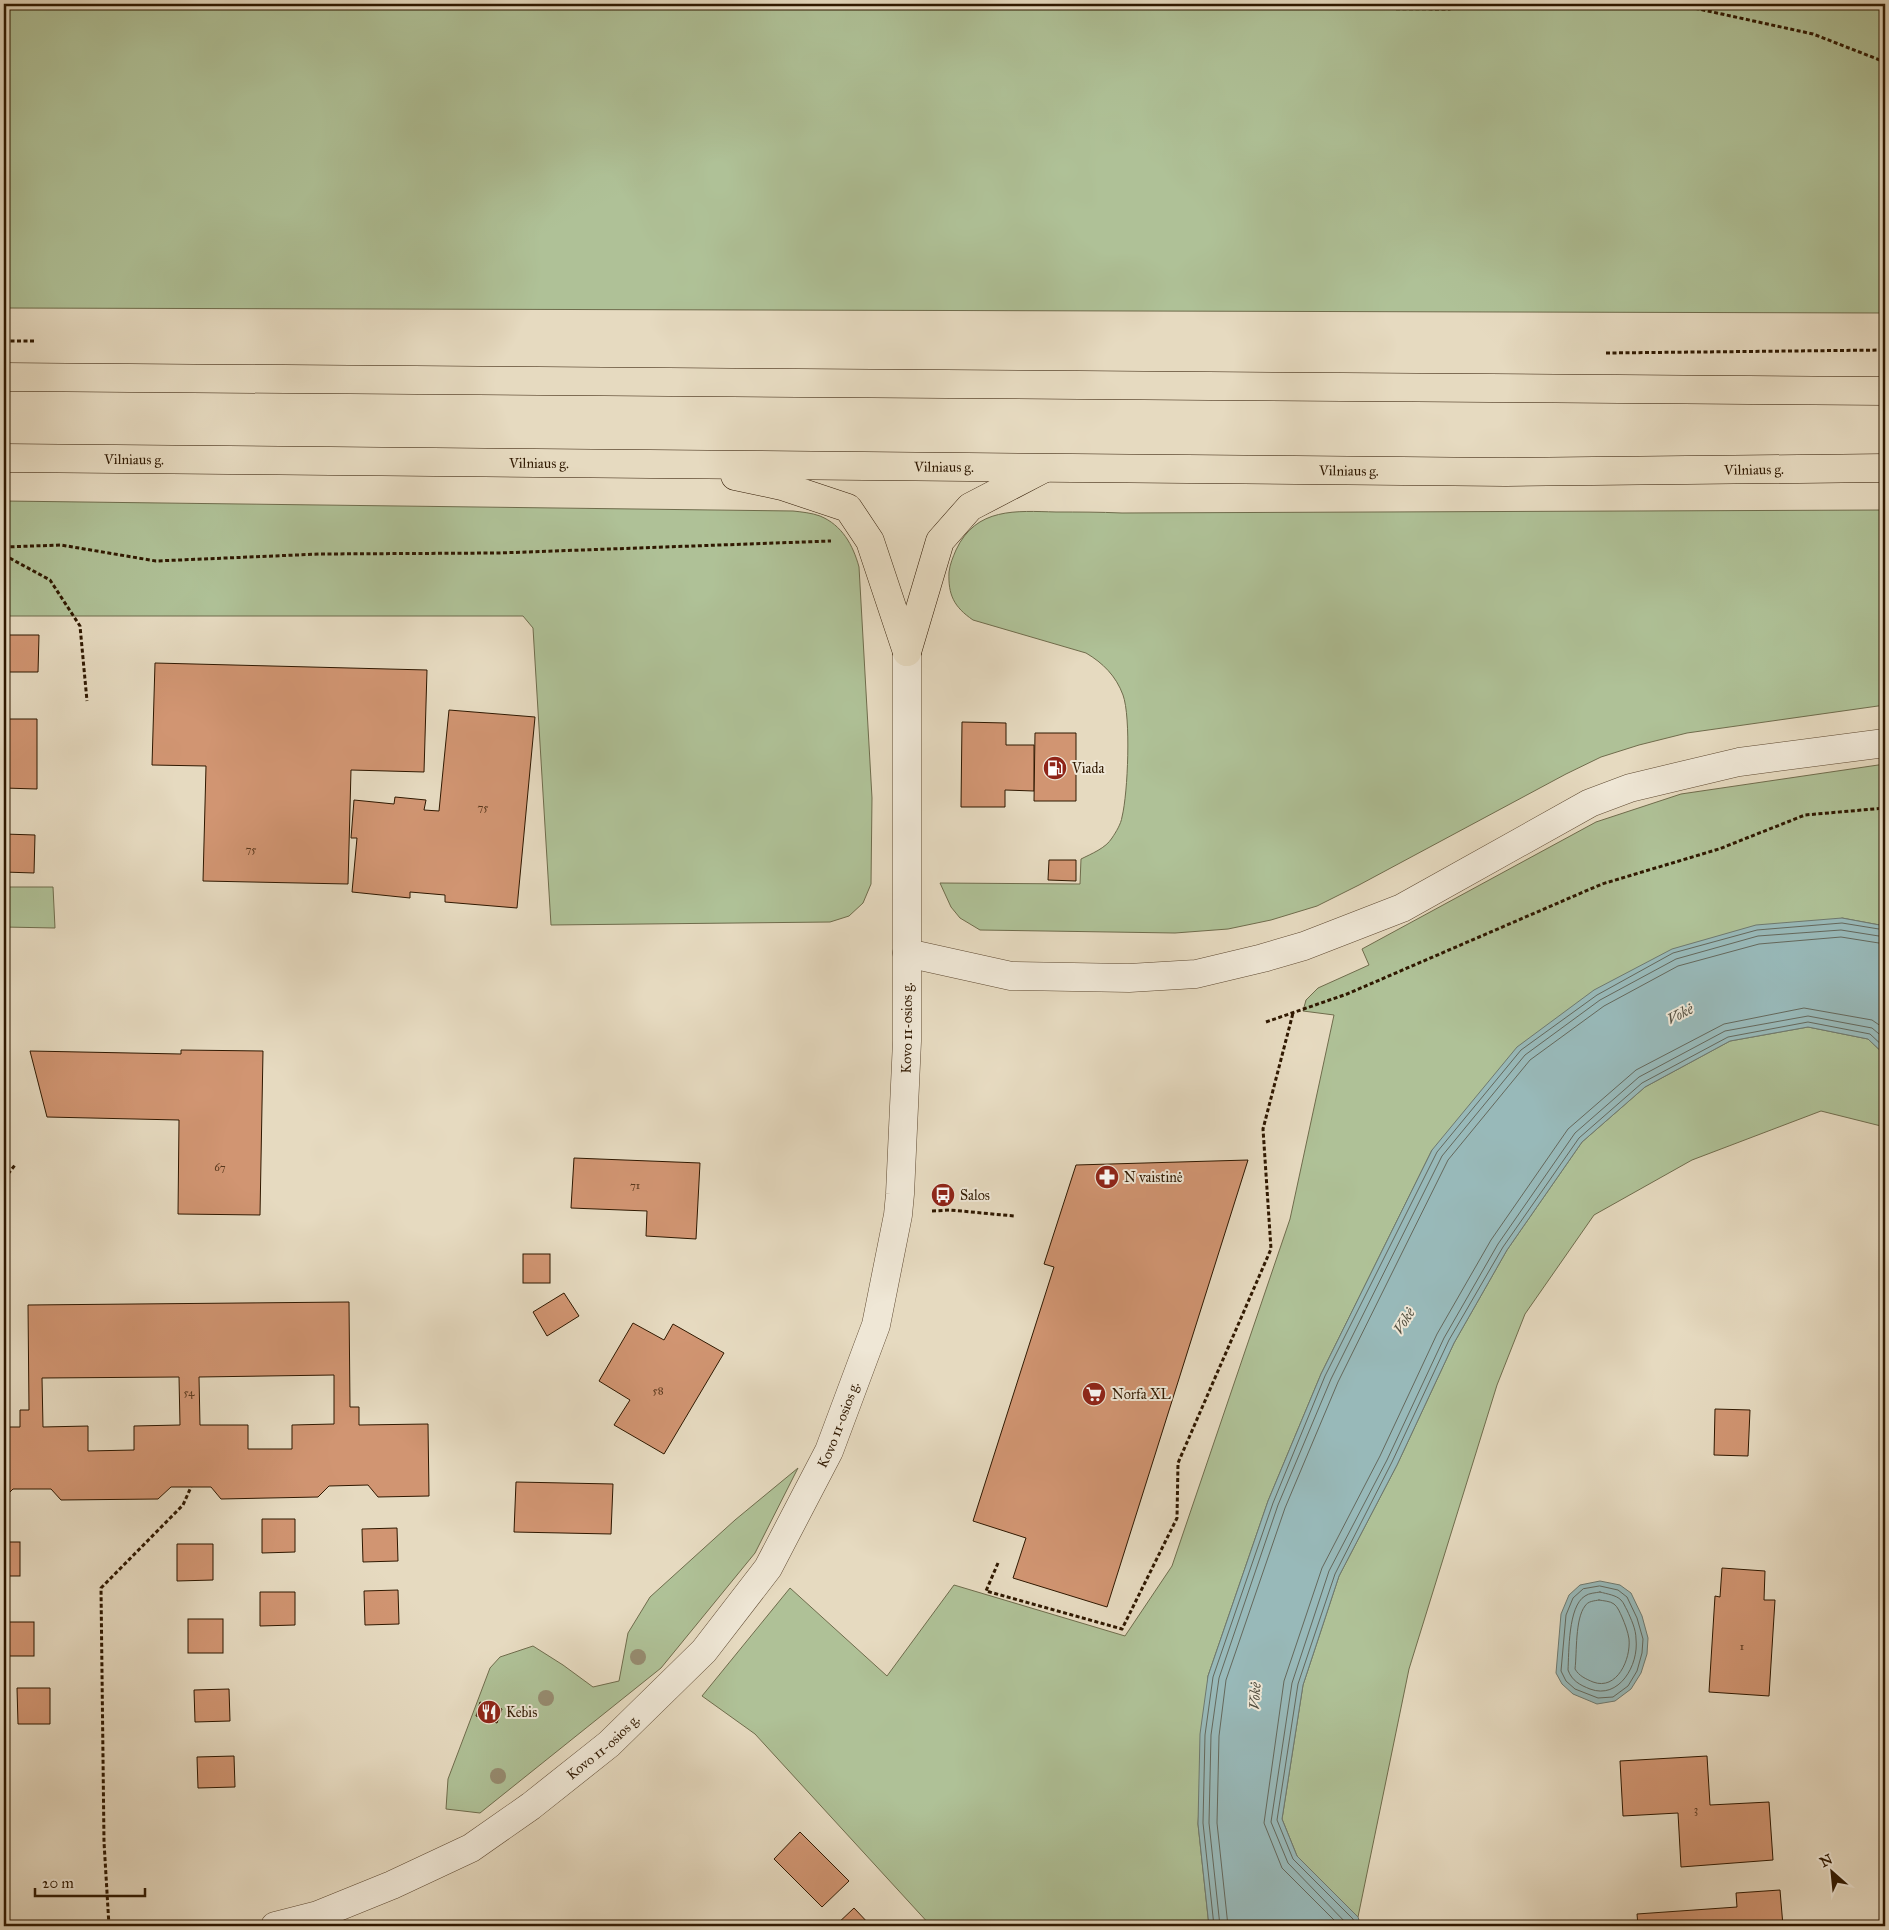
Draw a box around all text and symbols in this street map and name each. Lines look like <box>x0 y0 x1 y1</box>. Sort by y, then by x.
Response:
street label: Vilniaus g. <box>103 451 164 468</box>
street label: Vilniaus g. <box>508 455 569 472</box>
street label: Vilniaus g. <box>913 458 974 476</box>
street label: Vilniaus g. <box>1723 461 1784 479</box>
street label: Vilniaus g. <box>1318 462 1379 480</box>
fuel station icon: Viada <box>1042 755 1068 781</box>
place label: Viada <box>1071 760 1105 777</box>
house number: 75 <box>478 801 488 814</box>
house number: 75 <box>246 843 256 856</box>
street label: Kovo 11-osios g. <box>898 982 916 1074</box>
water label: Vokė <box>1664 1000 1697 1028</box>
house number: 67 <box>214 1161 226 1174</box>
pharmacy icon: N vaistinė <box>1094 1164 1120 1190</box>
place label: N vaistinė <box>1124 1169 1183 1186</box>
house number: 71 <box>630 1179 640 1192</box>
bus stop icon: Salos <box>930 1182 956 1208</box>
place label: Salos <box>960 1187 990 1204</box>
water label: Vokė <box>1389 1304 1419 1337</box>
street label: Kovo 11-osios g. <box>814 1379 863 1471</box>
supermarket icon: Norfa XL <box>1081 1381 1107 1407</box>
house number: 58 <box>653 1384 664 1397</box>
house number: 54 <box>184 1386 195 1399</box>
place label: Norfa XL <box>1112 1386 1172 1403</box>
house number: 1 <box>1740 1640 1744 1653</box>
water label: Vokė <box>1245 1681 1265 1710</box>
restaurant icon: Kebis <box>476 1699 502 1725</box>
place label: Kebis <box>506 1704 537 1721</box>
street label: Kovo 11-osios g. <box>563 1711 643 1783</box>
house number: 3 <box>1694 1803 1698 1816</box>
north arrow <box>1806 1848 1856 1898</box>
text: N <box>1817 1851 1836 1871</box>
scale bar <box>35 1865 145 1897</box>
text: 20 m <box>42 1874 74 1892</box>

